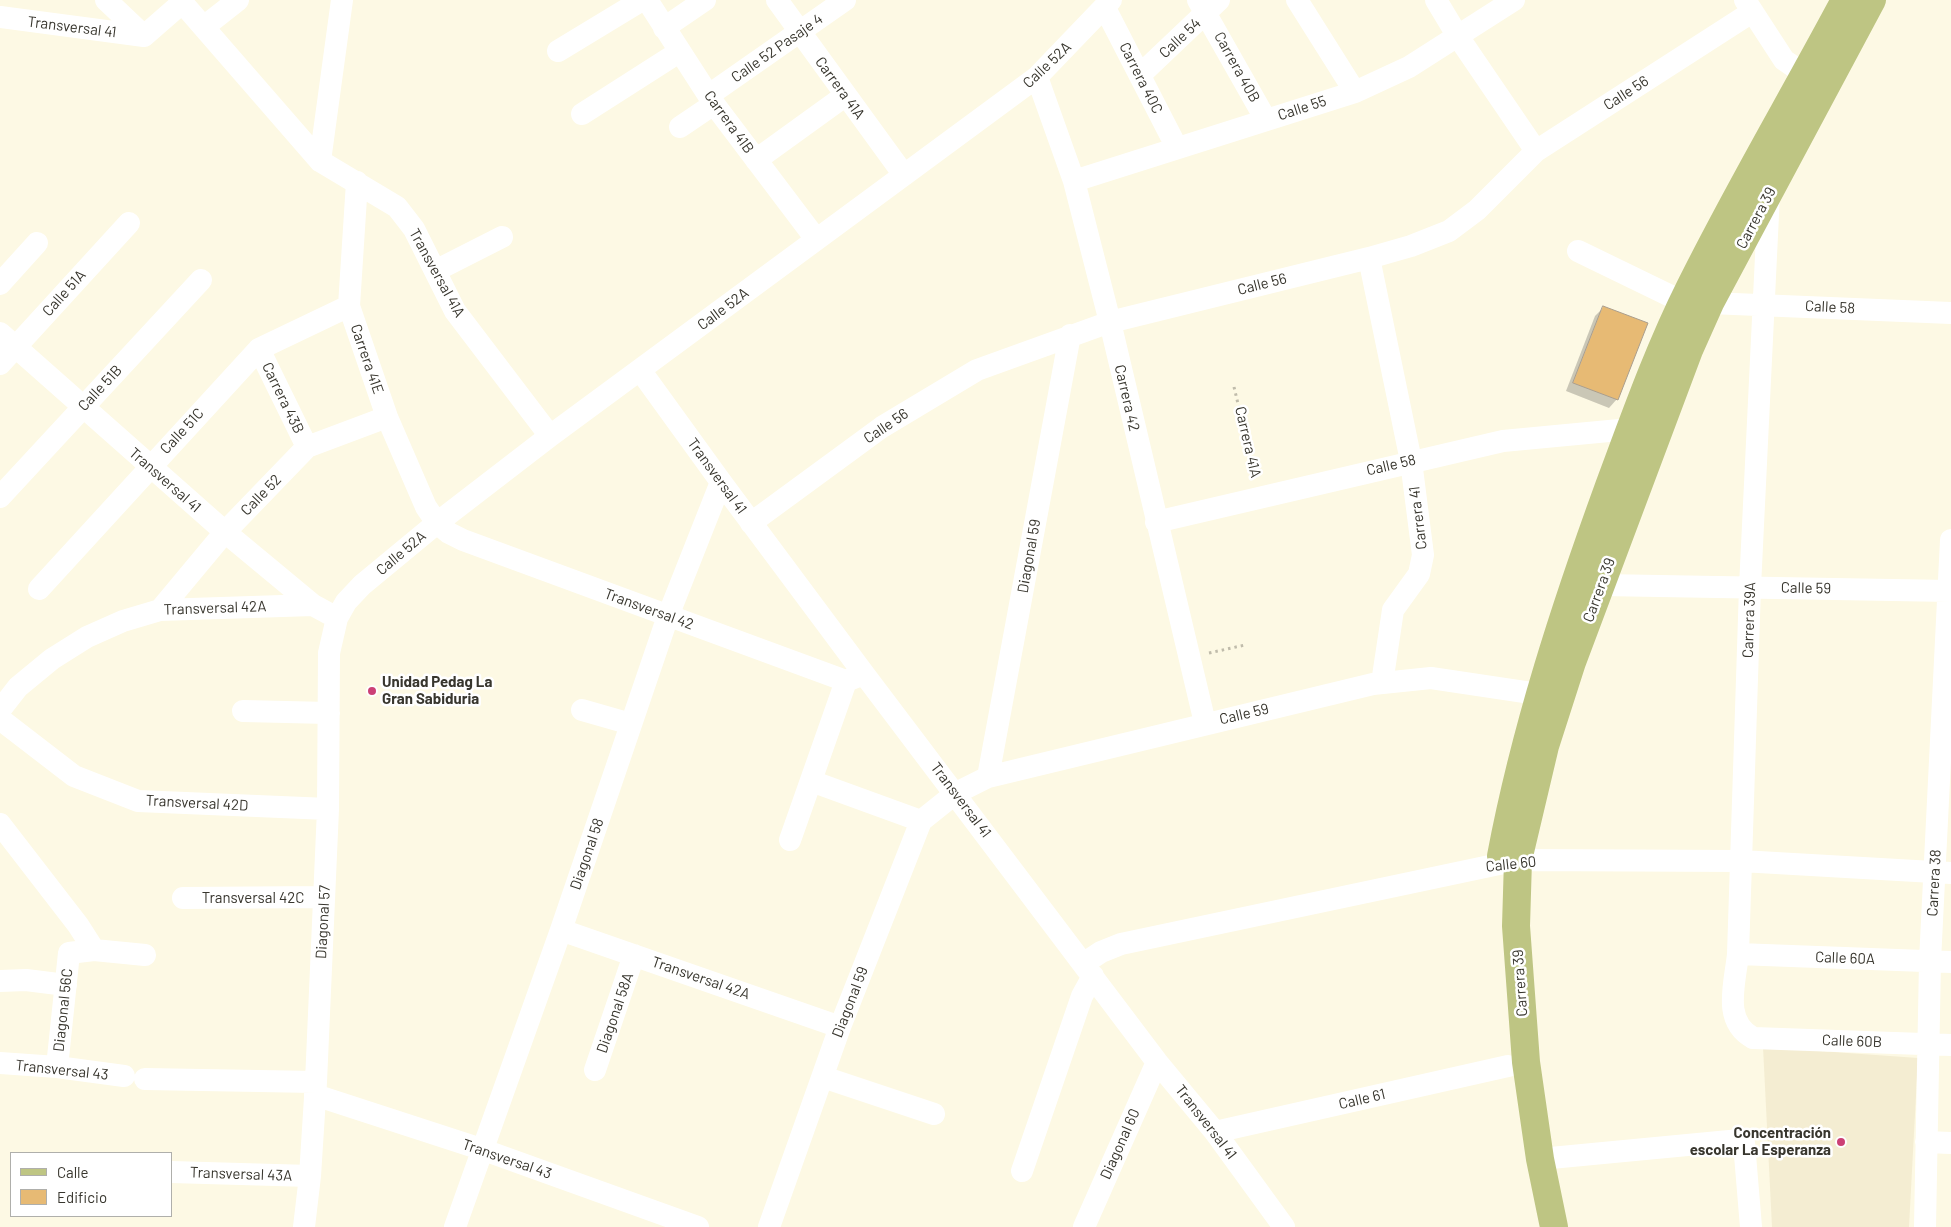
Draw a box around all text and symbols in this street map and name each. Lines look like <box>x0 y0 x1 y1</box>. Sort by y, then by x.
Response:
street label: Calle 52 Pasaje 4 <box>728 10 826 86</box>
street label: Transversal 41 <box>27 13 117 41</box>
street label: Calle 54 <box>1155 14 1205 62</box>
street label: Carrera 40B <box>1210 29 1264 105</box>
street label: Calle 52A <box>1019 38 1075 92</box>
street label: Carrera 40C <box>1115 39 1167 117</box>
street label: Carrera 41A <box>811 53 869 123</box>
street label: Calle 56 <box>1600 72 1652 114</box>
street label: Carrera 41B <box>700 87 758 157</box>
street label: Calle 55 <box>1275 92 1329 124</box>
street label: Carrera 39 <box>1732 184 1780 252</box>
street label: Transversal 41A <box>405 226 469 320</box>
street label: Calle 51A <box>39 266 89 320</box>
street label: Calle 56 <box>1236 269 1288 299</box>
street label: Calle 52A <box>694 284 752 334</box>
street label: Calle 58 <box>1805 297 1855 317</box>
street label: Carrera 41E <box>347 322 387 396</box>
street label: Carrera 43B <box>258 359 308 437</box>
street label: Calle 51B <box>74 361 126 415</box>
street label: Carrera 42 <box>1111 363 1143 433</box>
street label: Calle 51C <box>156 404 208 458</box>
street label: Carrera 41A <box>1231 404 1265 480</box>
street label: Calle 56 <box>860 405 912 447</box>
street label: Transversal 41 <box>683 435 751 517</box>
street label: Transversal 41 <box>125 444 205 516</box>
street label: Calle 58 <box>1365 451 1417 479</box>
street label: Calle 52 <box>237 471 285 519</box>
street label: Carrera 41 <box>1405 485 1431 551</box>
street label: Diagonal 59 <box>1014 518 1044 594</box>
street label: Calle 52A <box>372 527 430 579</box>
street label: Carrera 39 <box>1579 555 1619 625</box>
street label: Calle 59 <box>1781 579 1831 597</box>
street label: Carrera 39A <box>1739 582 1759 658</box>
street label: Transversal 42 <box>602 585 696 633</box>
street label: Transversal 42A <box>163 597 267 619</box>
place label: Unidad Pedag La Gran Sabiduria <box>382 673 492 708</box>
marker: Unidad Pedag La Gran Sabiduria <box>366 685 378 697</box>
street label: Calle 59 <box>1218 700 1270 728</box>
street label: Transversal 41 <box>927 759 995 841</box>
street label: Transversal 42D <box>145 791 249 815</box>
street label: Diagonal 58 <box>566 816 608 892</box>
street label: Carrera 38 <box>1923 849 1945 917</box>
street label: Calle 60 <box>1485 852 1537 876</box>
street label: Diagonal 57 <box>312 885 334 959</box>
street label: Transversal 42C <box>202 889 304 907</box>
street label: Calle 60A <box>1815 948 1875 968</box>
street label: Carrera 39 <box>1509 949 1531 1017</box>
street label: Transversal 42A <box>650 953 752 1003</box>
street label: Diagonal 59 <box>828 964 872 1040</box>
street label: Diagonal 56C <box>50 967 76 1053</box>
street label: Diagonal 58A <box>593 970 637 1056</box>
street label: Calle 60B <box>1822 1031 1882 1051</box>
street label: Transversal 43 <box>15 1056 109 1084</box>
street label: Transversal 41 <box>1171 1081 1241 1163</box>
street label: Calle 61 <box>1337 1085 1387 1113</box>
street label: Diagonal 60 <box>1096 1106 1144 1182</box>
place label: Concentración escolar La Esperanza <box>1690 1124 1831 1159</box>
street label: Transversal 43 <box>460 1135 554 1183</box>
marker: Concentración escolar La Esperanza <box>1835 1136 1847 1148</box>
legend <box>10 1152 172 1217</box>
text: Calle <box>57 1163 89 1181</box>
street label: Transversal 43A <box>190 1163 292 1185</box>
text: Edificio <box>57 1188 107 1206</box>

